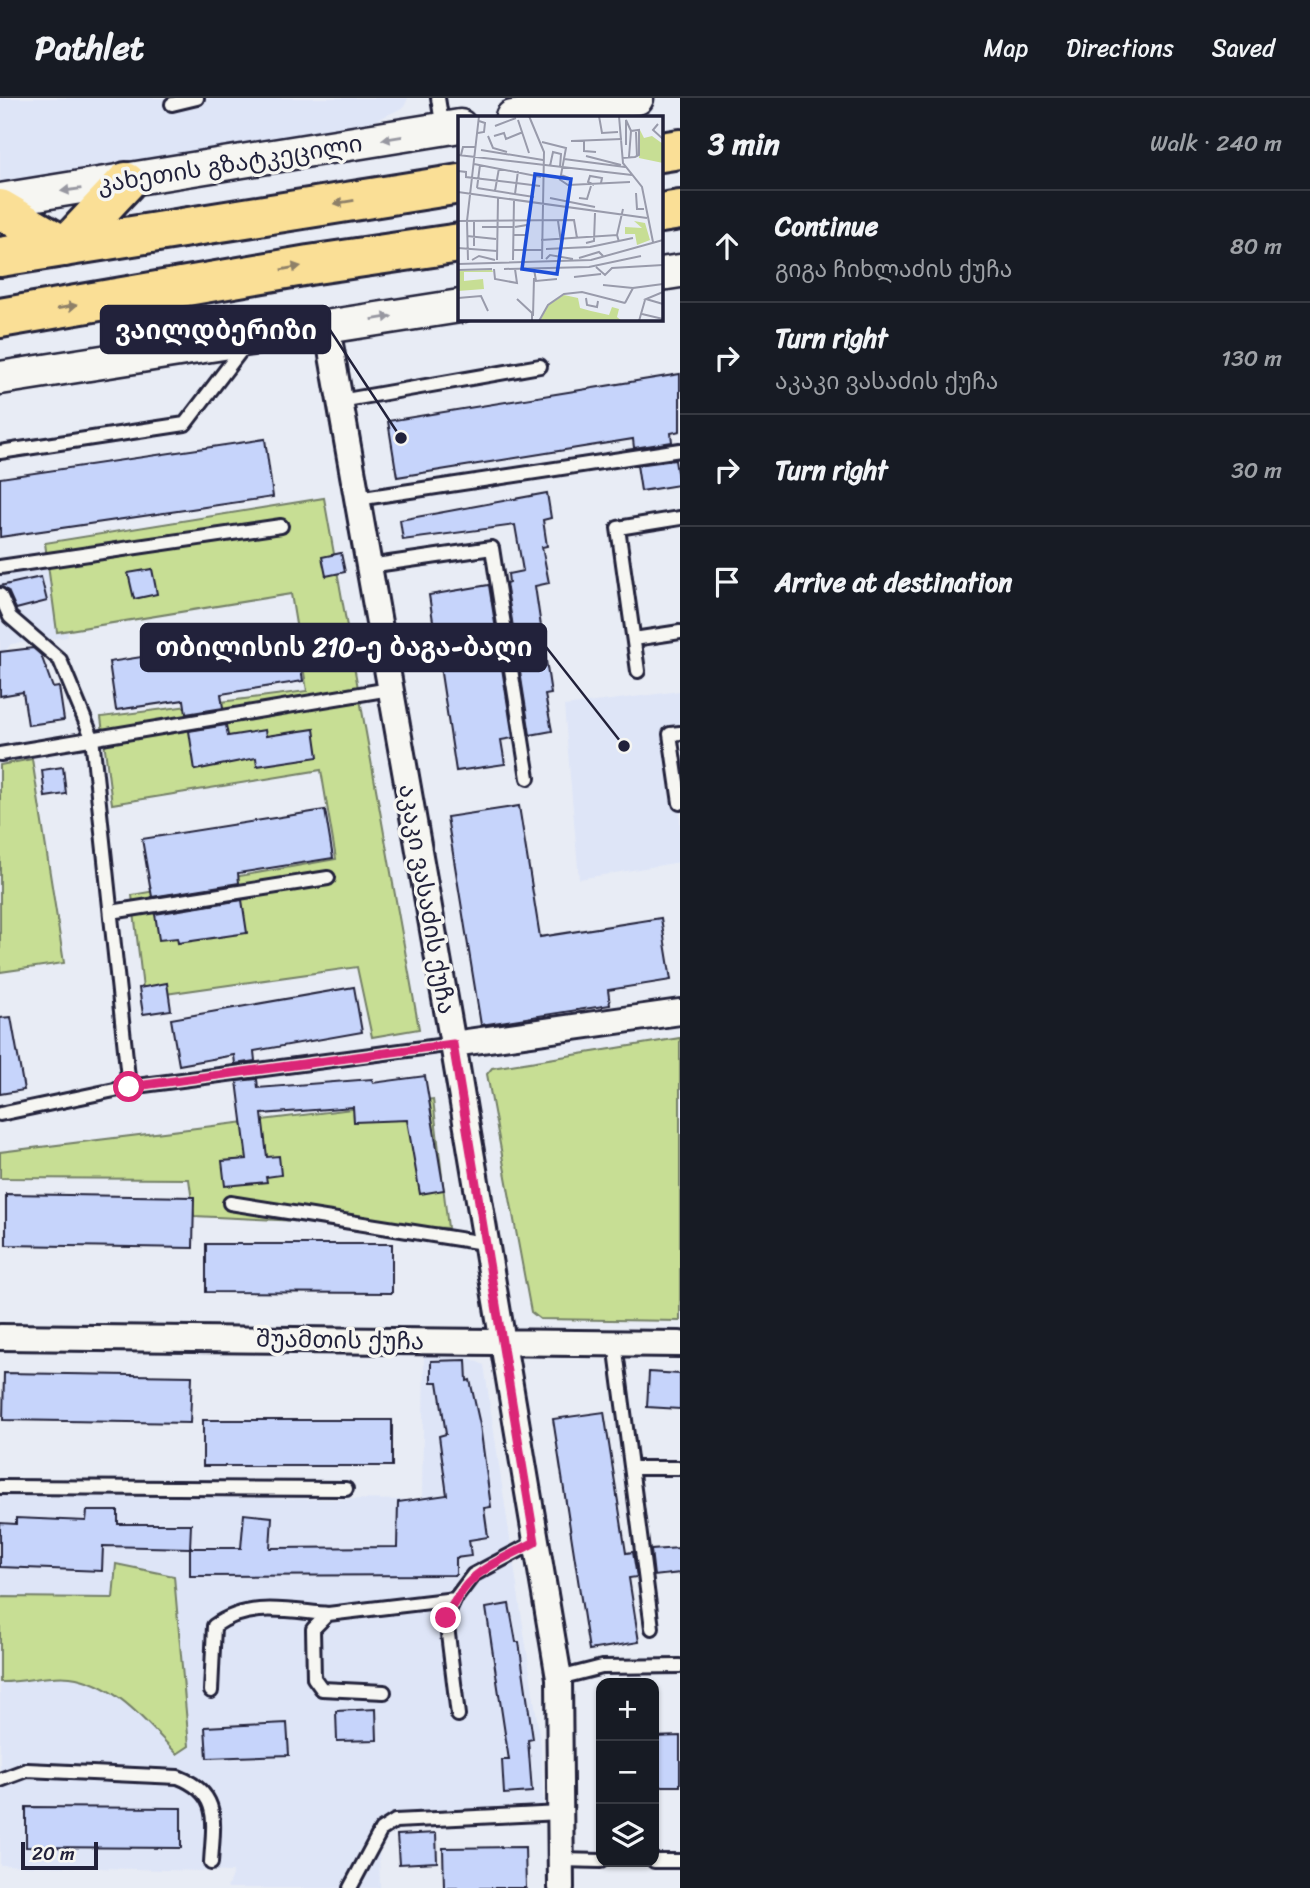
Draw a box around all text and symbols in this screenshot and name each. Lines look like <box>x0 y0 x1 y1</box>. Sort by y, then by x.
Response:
text: Pathlet <box>35 19 144 77</box>
text: Map <box>984 27 1028 69</box>
text: Directions <box>1066 27 1174 69</box>
text: Saved <box>1212 27 1275 69</box>
inset map <box>458 116 662 320</box>
text: 3 min <box>708 117 780 171</box>
street label: კახეთის გზატკეცილი <box>95 122 365 206</box>
text: Walk · 240 m <box>1150 123 1282 164</box>
one-way arrow <box>381 133 403 144</box>
one-way arrow <box>60 185 82 196</box>
one-way arrow <box>333 197 355 208</box>
text: Continue <box>775 203 878 249</box>
text: 80 m <box>1230 226 1282 267</box>
icon: ahead <box>708 227 746 265</box>
text: გიგა ჩიხლაძის ქუჩა <box>775 249 1012 290</box>
one-way arrow <box>280 262 302 273</box>
one-way arrow <box>56 301 78 312</box>
callout: ვაილდბერიზი <box>101 306 330 353</box>
text: ვაილდბერიზი <box>115 307 317 353</box>
one-way arrow <box>371 312 393 323</box>
text: Turn right <box>775 315 888 361</box>
text: 130 m <box>1221 338 1282 379</box>
icon: right <box>708 339 746 377</box>
text: აკაკი ვასაძის ქუჩა <box>775 361 998 402</box>
text: Turn right <box>775 447 888 493</box>
text: 30 m <box>1231 450 1282 491</box>
icon: right <box>708 451 746 489</box>
text: Arrive at destination <box>775 559 1012 605</box>
icon: arrive <box>708 563 746 601</box>
callout: თბილისის 210-ე ბაგა-ბაღი <box>141 624 546 671</box>
text: თბილისის 210-ე ბაგა-ბაღი <box>156 624 532 670</box>
street label: აკაკი ვასაძის ქუჩა <box>386 781 468 1017</box>
route start <box>113 1071 144 1102</box>
street label: შუამთის ქუჩა <box>256 1318 424 1362</box>
route end <box>430 1602 461 1633</box>
map controls <box>596 1678 659 1867</box>
button: + <box>596 1678 659 1741</box>
button: − <box>596 1741 659 1804</box>
button: layers <box>596 1804 659 1867</box>
text: 20 m <box>32 1837 75 1870</box>
scale bar <box>21 1839 98 1871</box>

